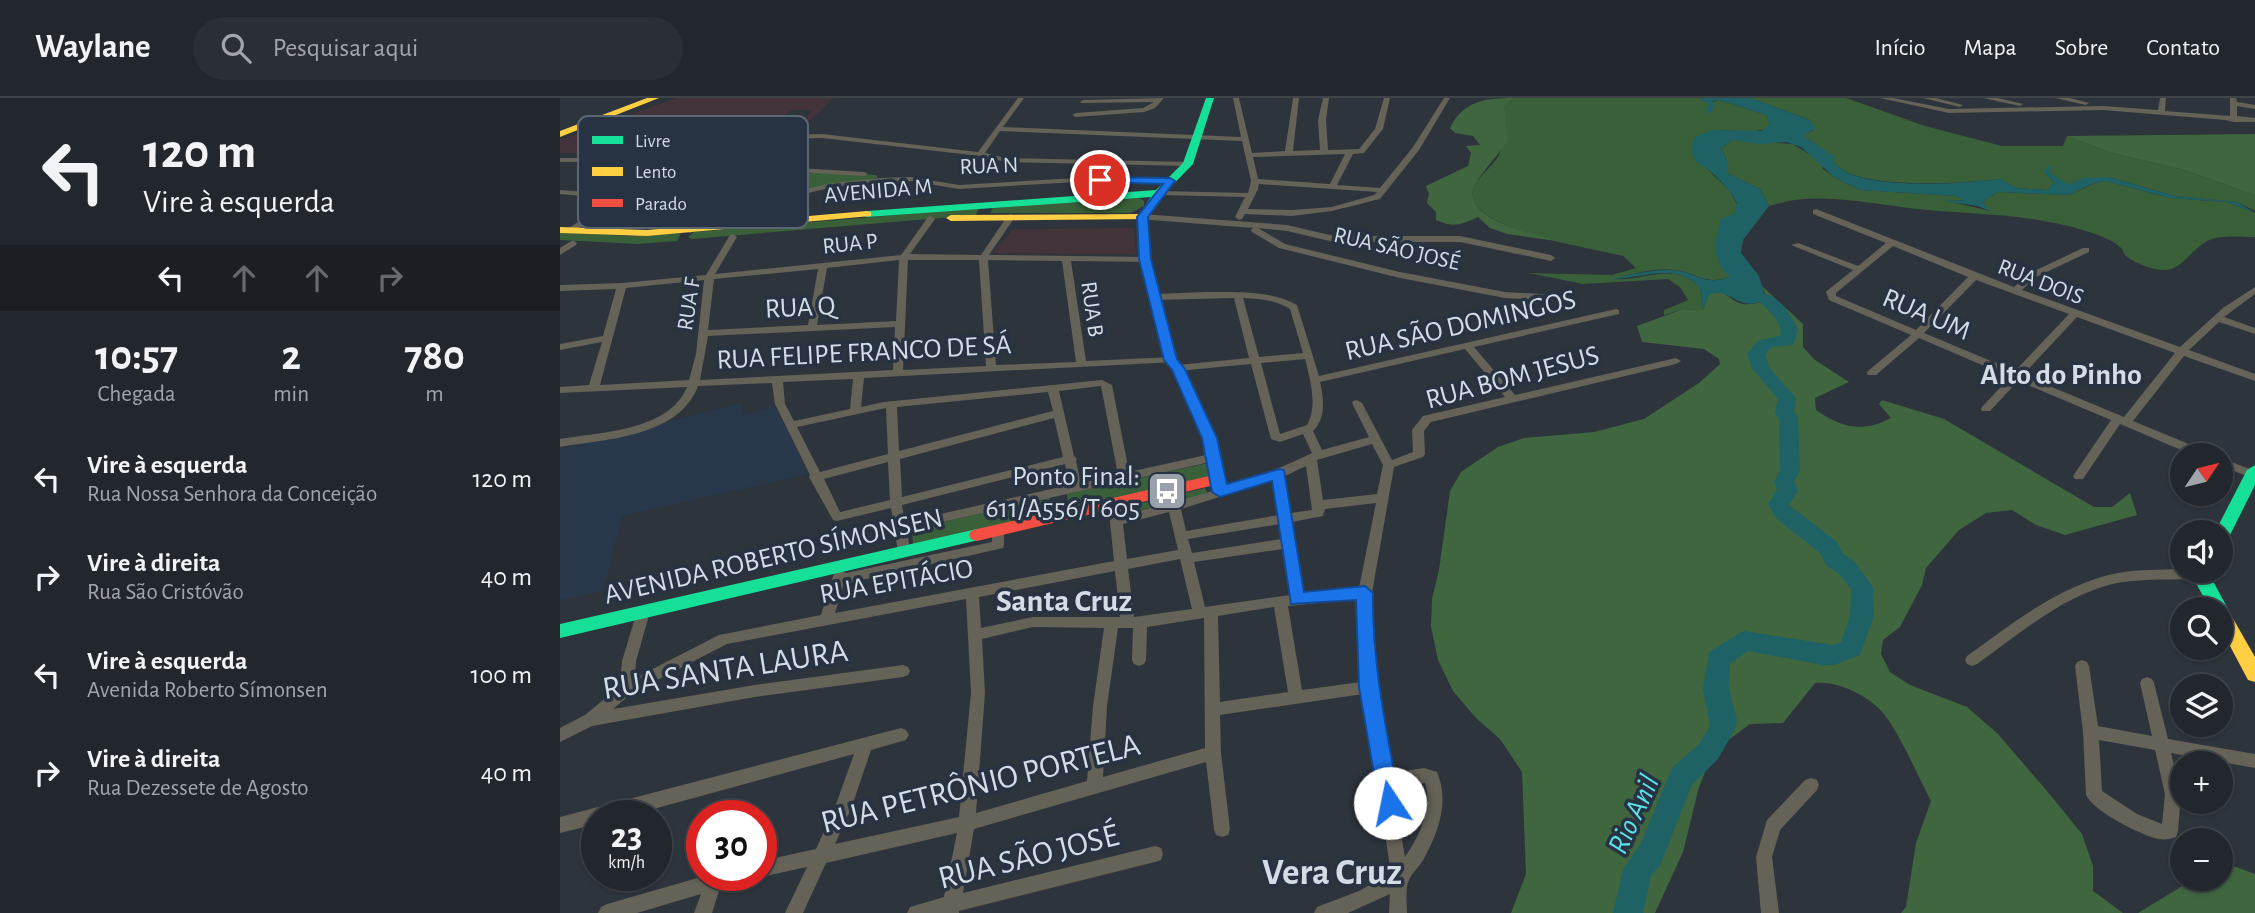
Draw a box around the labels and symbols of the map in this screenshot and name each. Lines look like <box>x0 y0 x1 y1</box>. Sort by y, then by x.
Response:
legend <box>578 116 808 228</box>
text: Livre <box>635 132 670 151</box>
pin <box>1070 150 1130 210</box>
street label: RUA N <box>959 154 1019 179</box>
text: Lento <box>635 163 676 182</box>
street label: AVENIDA M <box>823 175 933 208</box>
text: Parado <box>635 195 687 214</box>
street label: RUA SÃO JOSÉ <box>1331 221 1463 275</box>
street label: RUA P <box>821 230 879 259</box>
street label: RUA DOIS <box>1994 256 2087 309</box>
street label: RUA F <box>674 275 705 332</box>
street label: RUA B <box>1076 280 1107 338</box>
street label: RUA SÃO DOMINGOS <box>1342 284 1579 366</box>
street label: RUA UM <box>1878 284 1974 346</box>
street label: RUA Q <box>764 292 839 324</box>
street label: RUA FELIPE FRANCO DE SÁ <box>716 328 1012 375</box>
street label: RUA BOM JESUS <box>1423 341 1602 415</box>
district label: Alto do Pinho <box>1980 360 2142 390</box>
north arrow <box>2170 443 2233 506</box>
place label: Ponto Final: 611/A556/T605 <box>985 463 1140 523</box>
bus stop icon: Ponto Final: 611/A556/T605 <box>1146 470 1188 512</box>
street label: AVENIDA ROBERTO SÍMONSEN <box>601 501 945 610</box>
street label: RUA EPITÁCIO <box>817 552 975 609</box>
district label: Santa Cruz <box>996 585 1132 617</box>
street label: RUA SANTA LAURA <box>600 635 851 706</box>
street label: RUA PETRÔNIO PORTELA <box>817 725 1144 840</box>
position arrow <box>1353 766 1427 840</box>
water label: Rio Anil <box>1603 770 1665 859</box>
speed limit sign: 30 <box>686 800 777 891</box>
street label: RUA SÃO JOSÉ <box>934 815 1122 896</box>
district label: Vera Cruz <box>1262 854 1402 891</box>

